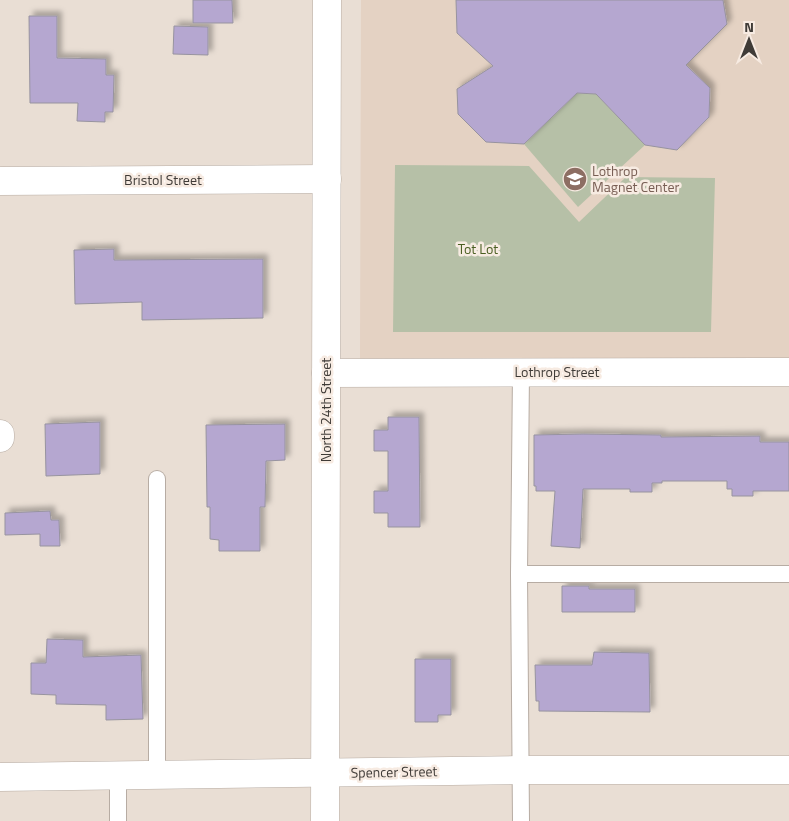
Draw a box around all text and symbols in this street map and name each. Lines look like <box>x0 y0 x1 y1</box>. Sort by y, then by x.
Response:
north arrow <box>724 15 774 65</box>
text: N <box>744 16 754 37</box>
place label: Lothrop Magnet Center <box>592 160 680 197</box>
school or university icon: Lothrop Magnet Center <box>562 166 588 192</box>
street label: Bristol Street <box>124 169 202 190</box>
park label: Tot Lot <box>458 238 498 259</box>
street label: North 24th Street <box>315 358 336 462</box>
street label: Lothrop Street <box>514 361 600 382</box>
street label: Spencer Street <box>350 760 438 783</box>

